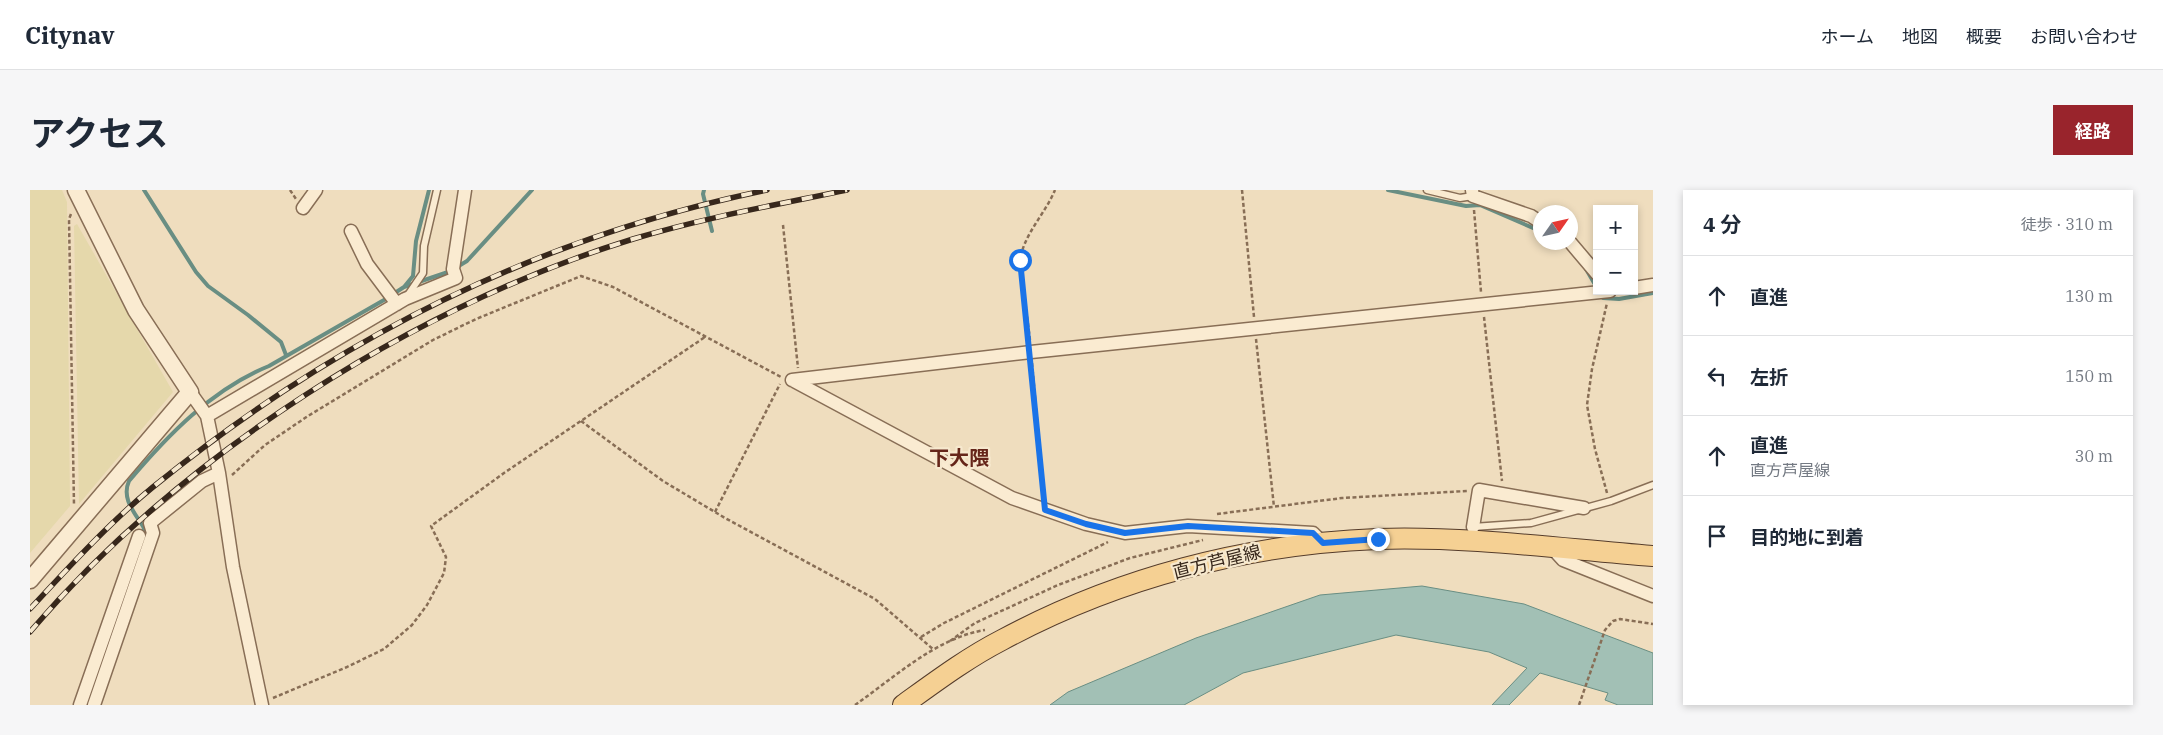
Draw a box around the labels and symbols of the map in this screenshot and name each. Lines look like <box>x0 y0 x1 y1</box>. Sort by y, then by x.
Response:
north arrow <box>1533 205 1578 250</box>
route start <box>1009 249 1032 272</box>
district label: 下大隈 <box>929 444 989 471</box>
route end <box>1367 528 1390 551</box>
street label: 直方芦屋線 <box>1170 539 1263 584</box>

